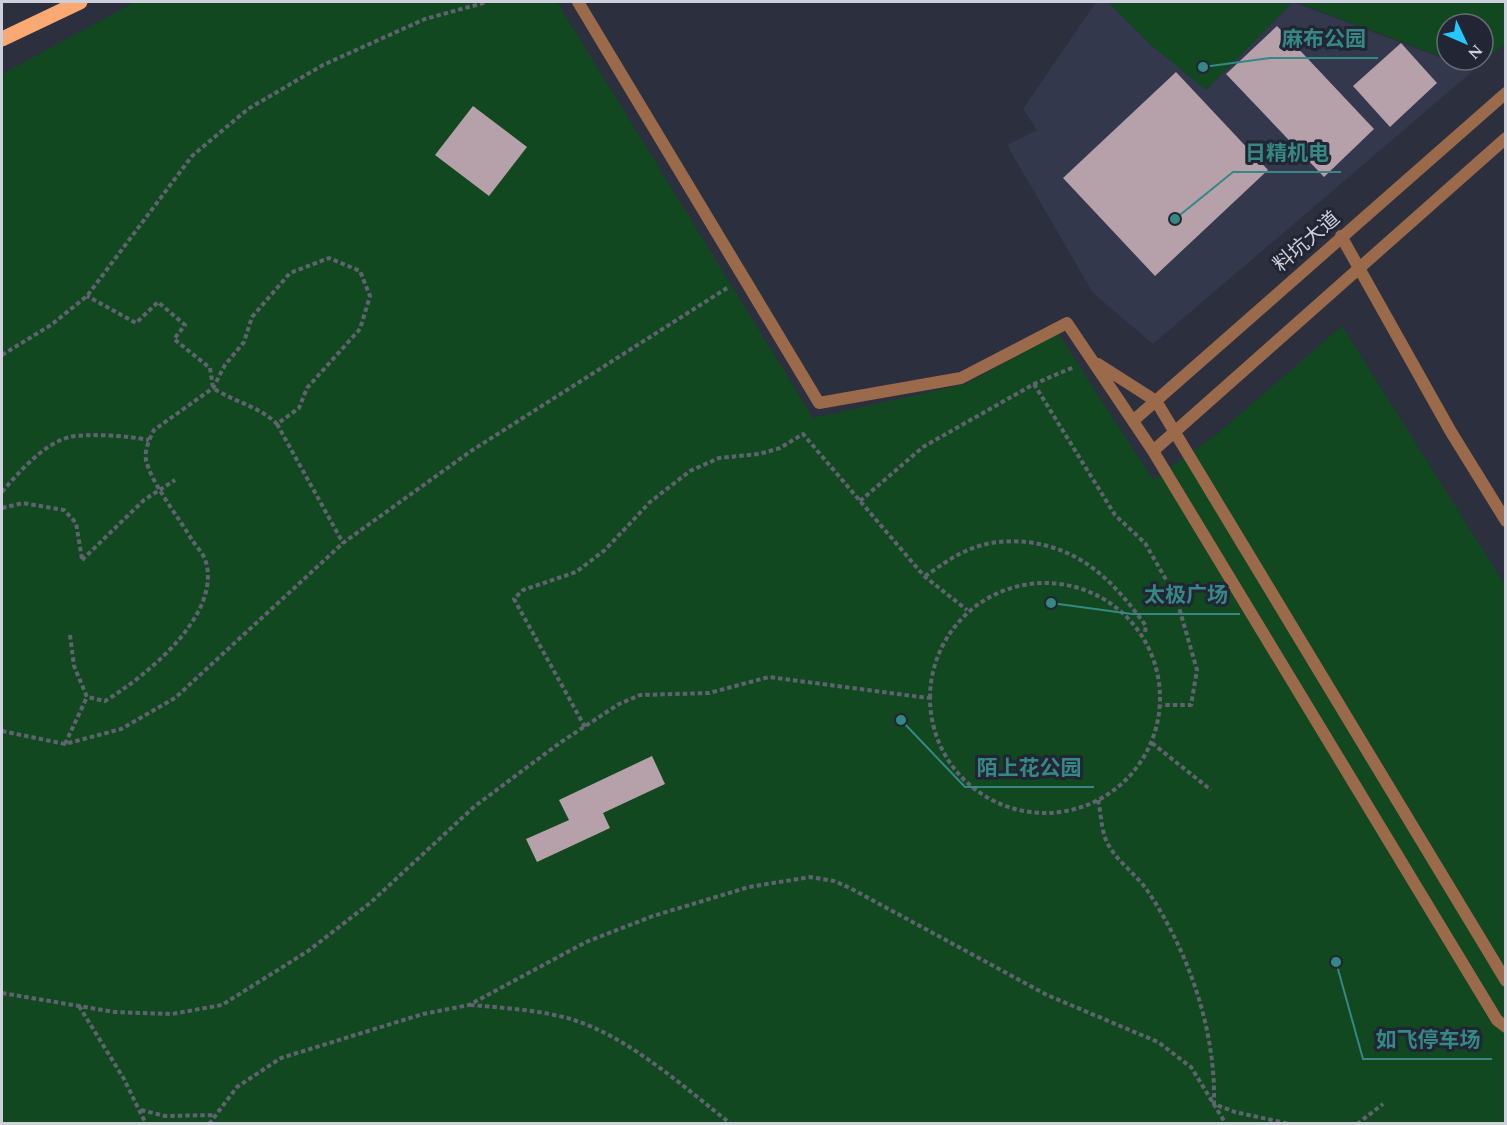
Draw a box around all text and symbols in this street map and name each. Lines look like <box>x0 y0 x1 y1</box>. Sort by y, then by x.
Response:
north arrow <box>1435 12 1495 72</box>
callout: 麻布公园 <box>1270 19 1378 58</box>
text: 麻布公园 <box>1282 24 1366 56</box>
text: N <box>1462 39 1488 65</box>
callout: 日精机电 <box>1233 133 1341 172</box>
text: 日精机电 <box>1245 138 1329 170</box>
street label: 料坑大道 <box>1267 204 1347 279</box>
callout: 太极广场 <box>1132 575 1240 614</box>
text: 太极广场 <box>1144 580 1228 612</box>
callout: 陌上花公园 <box>965 748 1094 787</box>
text: 陌上花公园 <box>977 753 1082 785</box>
callout: 如飞停车场 <box>1363 1020 1492 1059</box>
text: 如飞停车场 <box>1376 1025 1481 1057</box>

